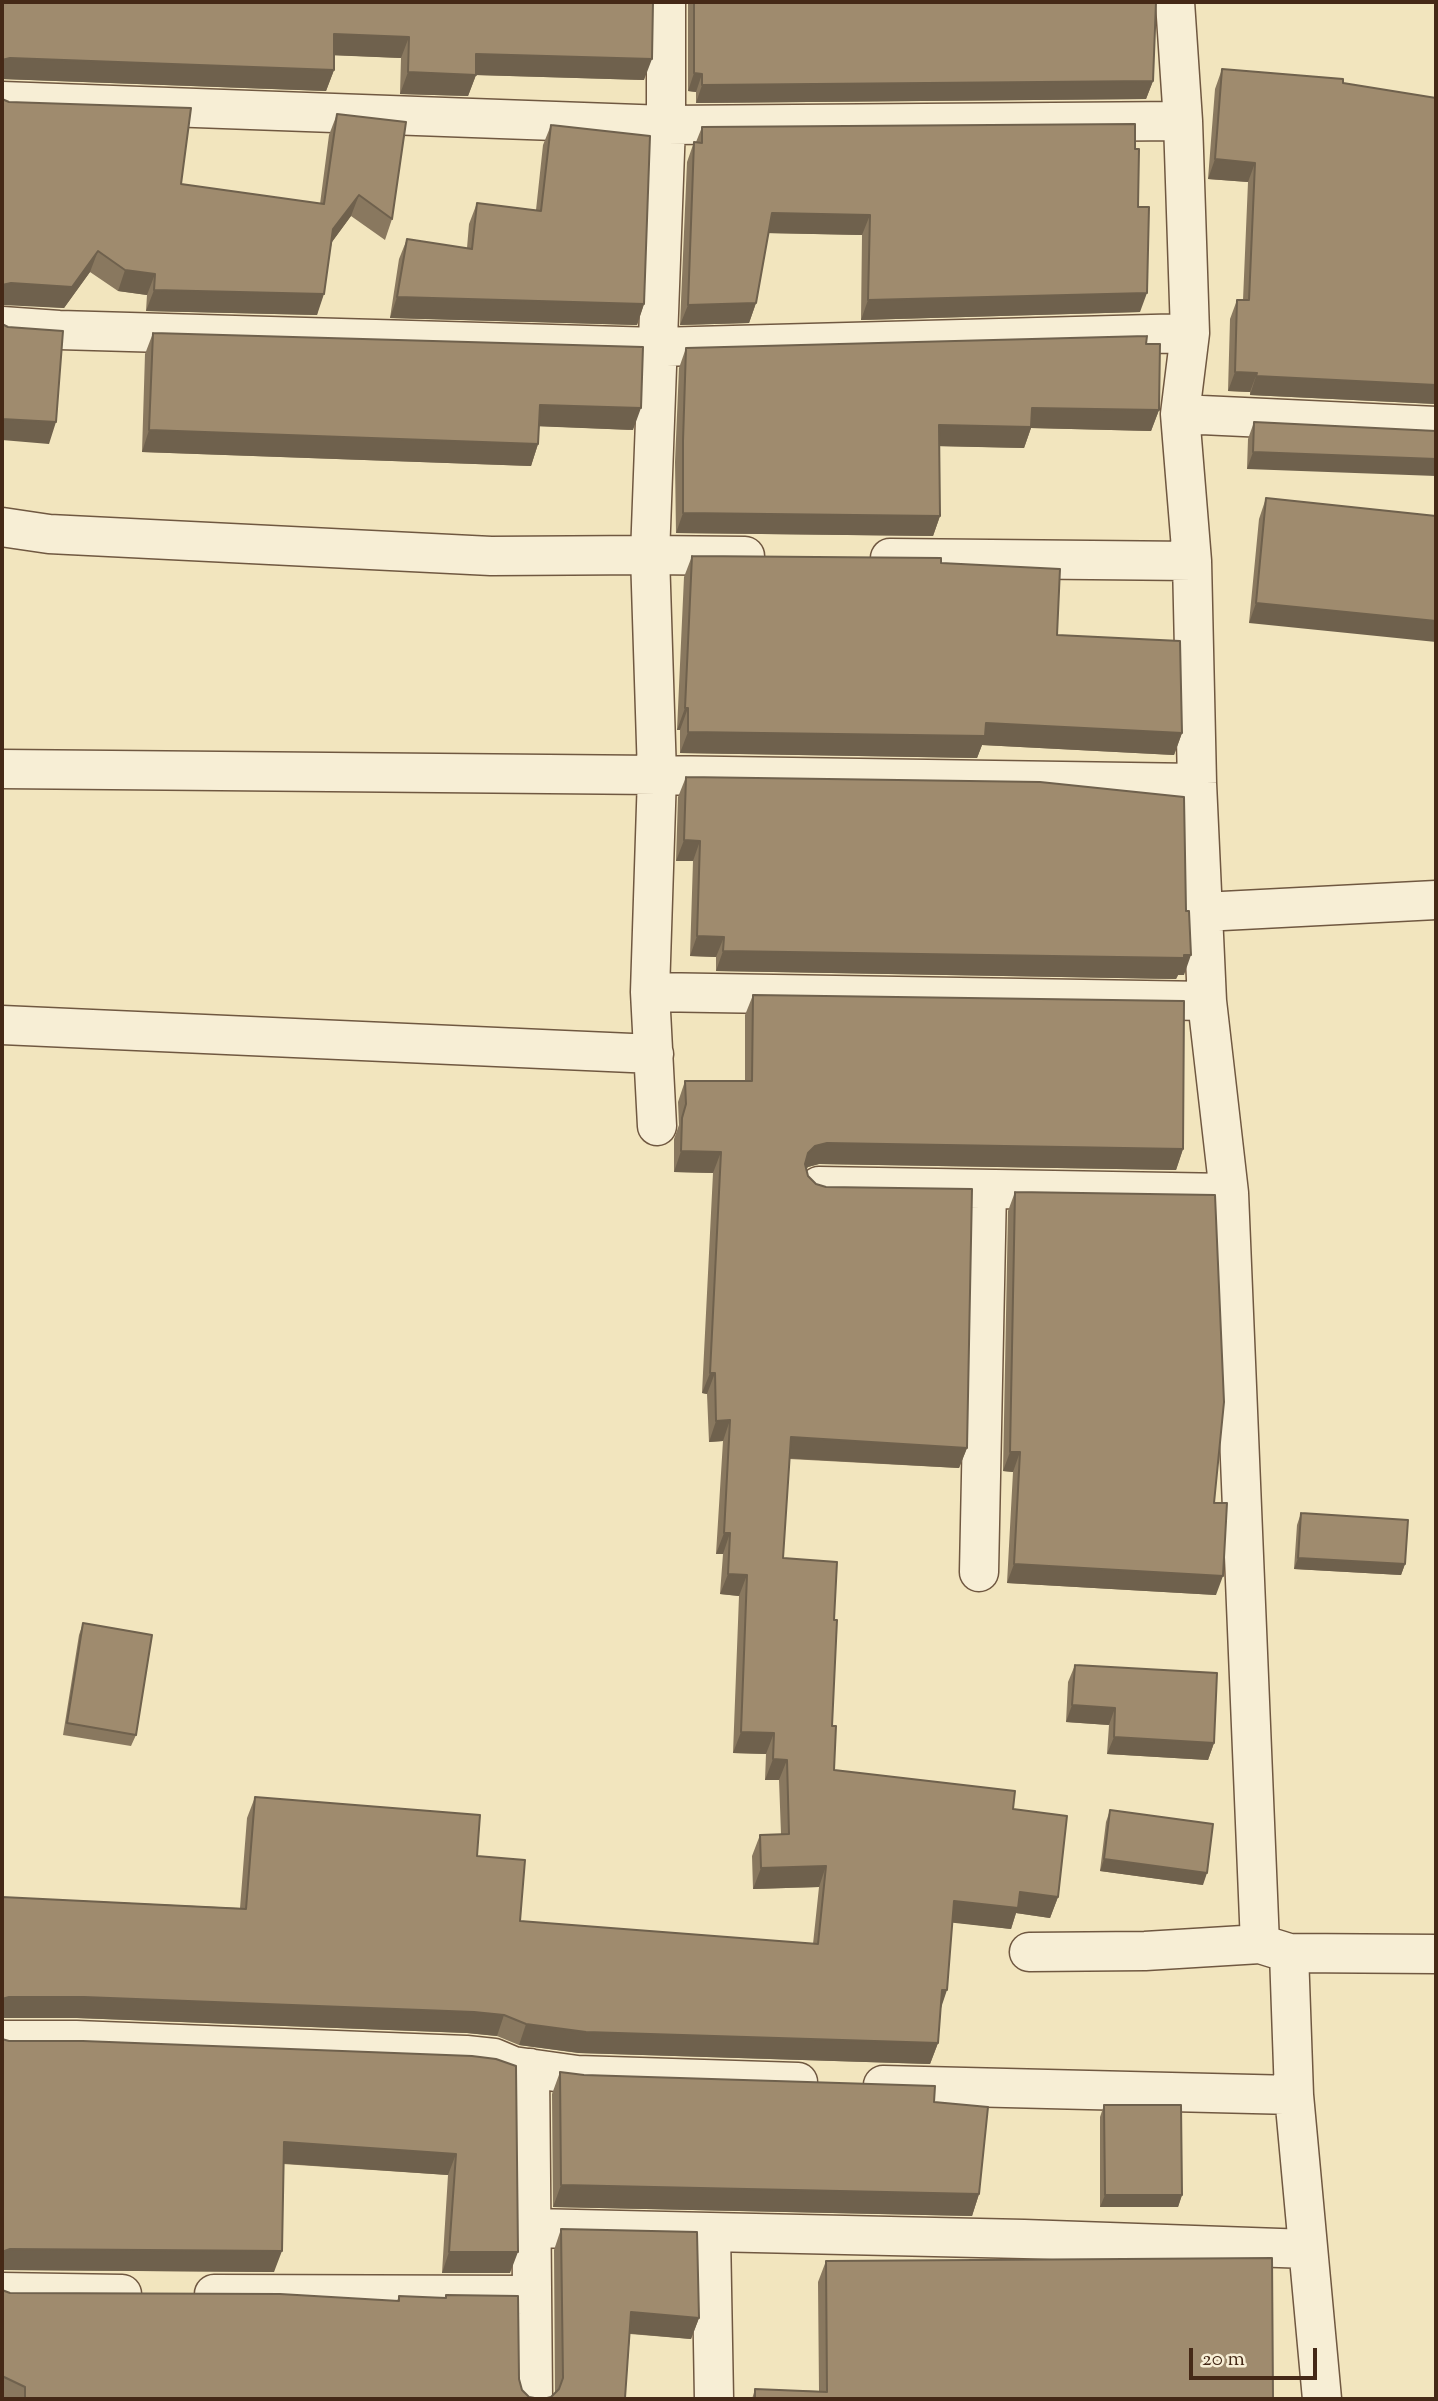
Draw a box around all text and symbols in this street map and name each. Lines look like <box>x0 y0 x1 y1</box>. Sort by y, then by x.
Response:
scale bar <box>1193 2334 1321 2378</box>
text: 20 m <box>1202 2345 1245 2375</box>

